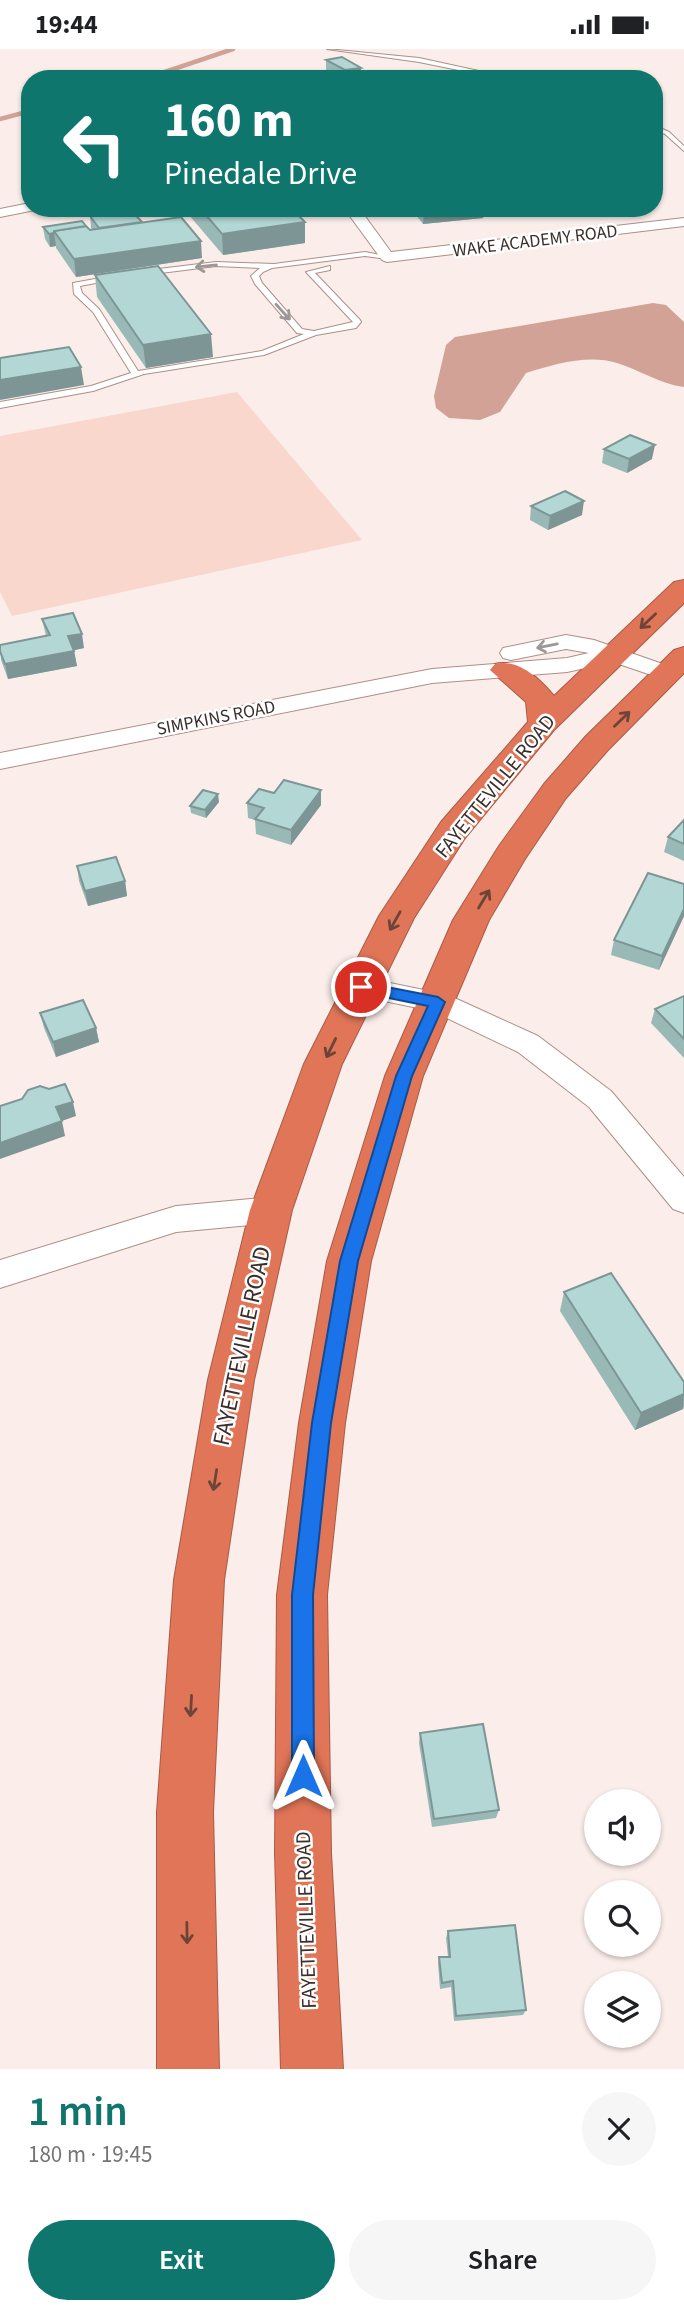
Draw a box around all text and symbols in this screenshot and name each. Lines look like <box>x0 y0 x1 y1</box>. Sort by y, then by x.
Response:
text: 19:44 <box>35 6 98 43</box>
text: 160 m <box>164 86 293 156</box>
icon: left <box>49 98 140 189</box>
text: Pinedale Drive <box>164 151 357 197</box>
street label: WAKE ACADEMY ROAD <box>451 218 619 264</box>
one-way arrow <box>195 259 218 272</box>
one-way arrow <box>275 302 291 320</box>
one-way arrow <box>640 613 657 630</box>
one-way arrow <box>536 639 559 653</box>
street label: SIMPKINS ROAD <box>154 694 278 742</box>
street label: FAYETTEVILLE ROAD <box>428 708 562 864</box>
one-way arrow <box>613 710 630 727</box>
one-way arrow <box>477 889 491 909</box>
one-way arrow <box>387 910 401 931</box>
pin <box>331 957 391 1017</box>
icon: arrive <box>342 968 380 1006</box>
one-way arrow <box>323 1037 337 1058</box>
street label: FAYETTEVILLE ROAD <box>204 1243 280 1449</box>
one-way arrow <box>208 1468 221 1491</box>
one-way arrow <box>185 1694 198 1717</box>
position arrow <box>266 1739 340 1813</box>
map controls <box>584 1789 661 2048</box>
button: sound <box>584 1789 661 1866</box>
street label: FAYETTEVILLE ROAD <box>288 1831 324 2009</box>
button: search <box>584 1880 661 1957</box>
one-way arrow <box>180 1921 193 1944</box>
button: layers <box>584 1971 661 2048</box>
text: 1 min <box>28 2082 128 2142</box>
button: close <box>582 2092 656 2166</box>
text: 180 m · 19:45 <box>28 2138 152 2171</box>
button: Exit <box>28 2220 335 2300</box>
button: Share <box>349 2220 656 2300</box>

